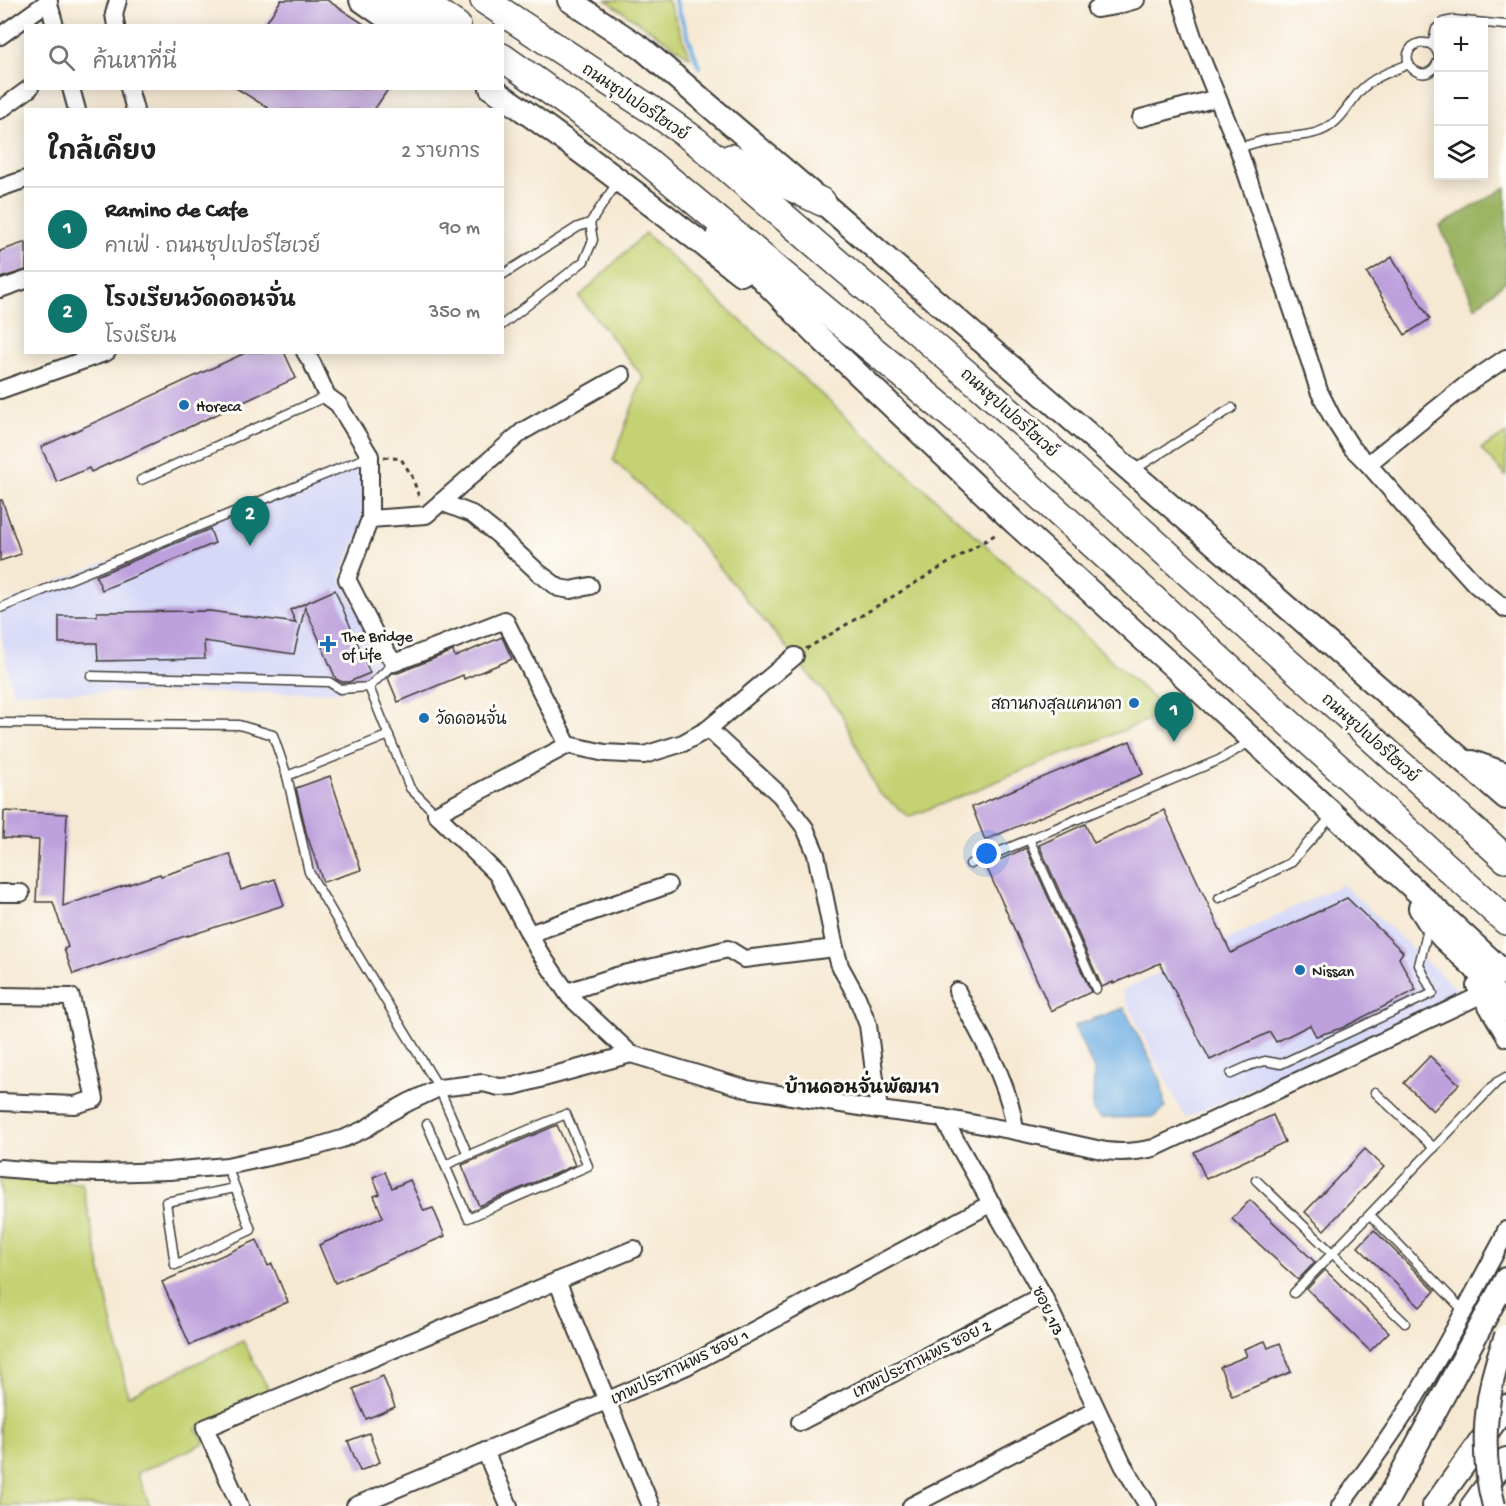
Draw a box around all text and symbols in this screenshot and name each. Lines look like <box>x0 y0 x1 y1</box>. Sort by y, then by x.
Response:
map controls <box>1434 18 1488 180</box>
button: + <box>1434 18 1488 72</box>
search box <box>24 24 504 90</box>
icon: search <box>45 41 78 74</box>
text: ค้นหาที่นี่ <box>93 51 177 77</box>
street label: ถนนซุปเปอร์ไฮเวย์ <box>577 57 694 146</box>
button: − <box>1434 72 1488 126</box>
button: layers <box>1434 126 1488 180</box>
text: ใกล้เคียง <box>48 139 156 170</box>
text: 2 รายการ <box>401 142 480 165</box>
text: Ramino de Cafe <box>105 199 248 225</box>
text: 1 <box>63 218 72 241</box>
text: 90 m <box>440 218 480 241</box>
text: คาเฟ่ · ถนนซุปเปอร์ไฮเวย์ <box>105 237 321 260</box>
text: โรงเรียนวัดดอนจั่น <box>105 289 296 315</box>
text: 2 <box>63 302 72 325</box>
text: 350 m <box>429 302 480 325</box>
text: โรงเรียน <box>105 327 176 350</box>
street label: ถนนซุปเปอร์ไฮเวย์ <box>955 362 1063 463</box>
marker: Horeca <box>177 398 191 412</box>
place label: Horeca <box>196 399 243 418</box>
pin: 2 <box>230 496 270 546</box>
place label: The Bridge of Life <box>341 629 414 666</box>
marker: The Bridge of Life <box>319 635 337 653</box>
street label: ถนนซุปเปอร์ไฮเวย์ <box>1316 687 1424 788</box>
pin: 1 <box>1154 692 1194 742</box>
marker: สถานกงสุลแคนาดา <box>1127 696 1141 710</box>
place label: สถานกงสุลแคนาดา <box>991 697 1122 716</box>
place label: วัดดอนจั่น <box>436 704 507 731</box>
marker: วัดดอนจั่น <box>417 711 431 725</box>
your location <box>972 839 1001 868</box>
marker: Nissan <box>1293 963 1307 977</box>
place label: Nissan <box>1312 964 1355 983</box>
district label: บ้านดอนจั่นพัฒนา <box>785 1070 939 1100</box>
street label: ซอย 1/3 <box>1026 1284 1066 1339</box>
street label: เทพประทานพร ซอย 2 <box>849 1315 995 1404</box>
street label: เทพประทานพร ซอย 1 <box>607 1325 753 1411</box>

